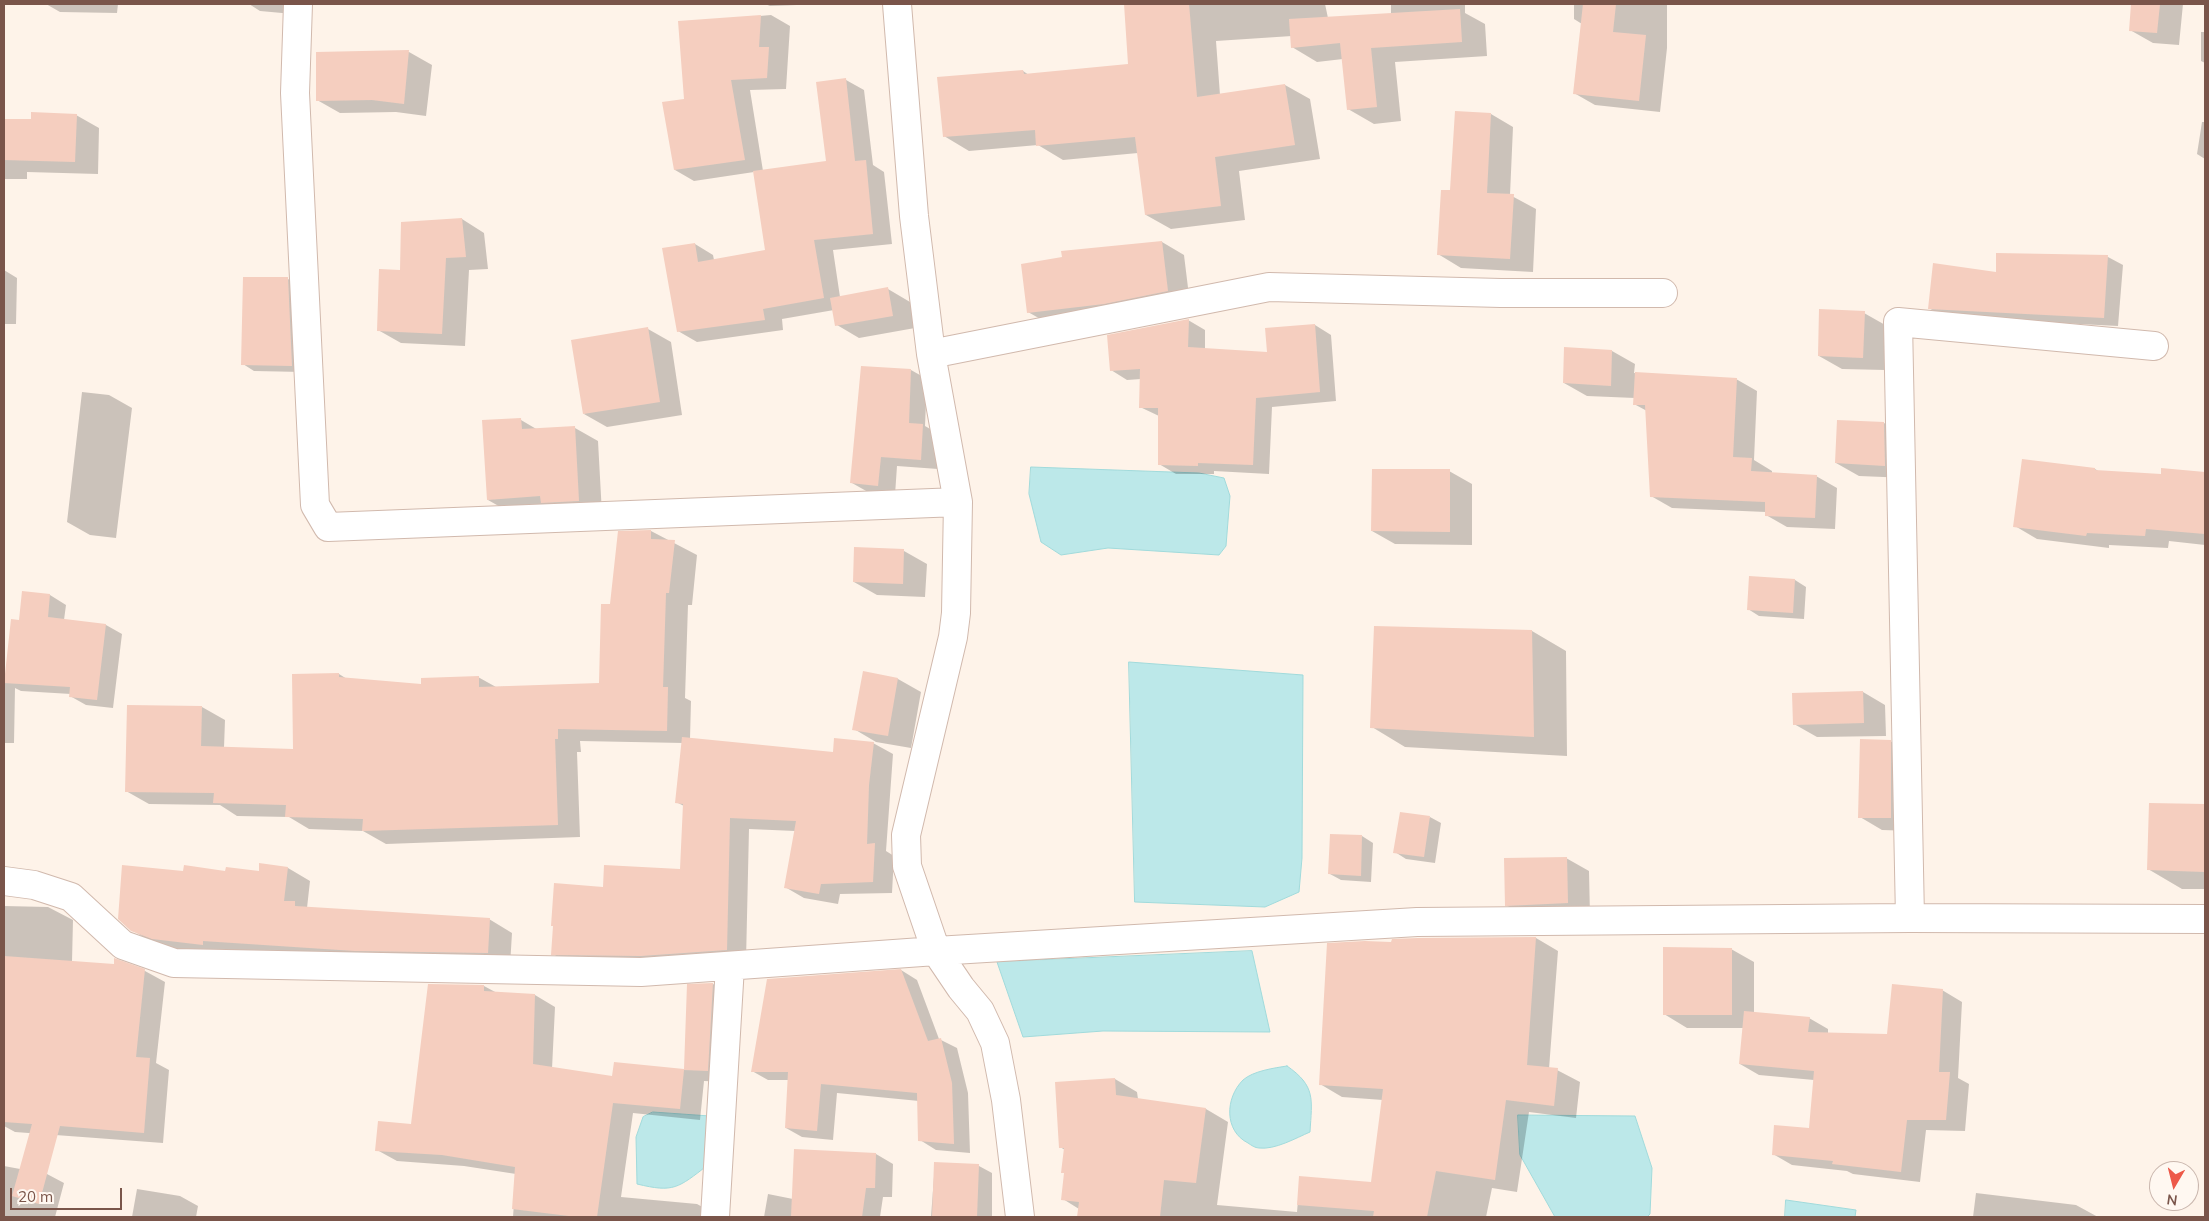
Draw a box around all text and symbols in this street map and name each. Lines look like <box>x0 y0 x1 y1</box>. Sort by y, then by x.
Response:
north arrow <box>2149 1161 2199 1211</box>
scale bar <box>12 1178 125 1210</box>
text: 20 m <box>18 1187 53 1206</box>
text: N <box>2166 1190 2179 1210</box>

